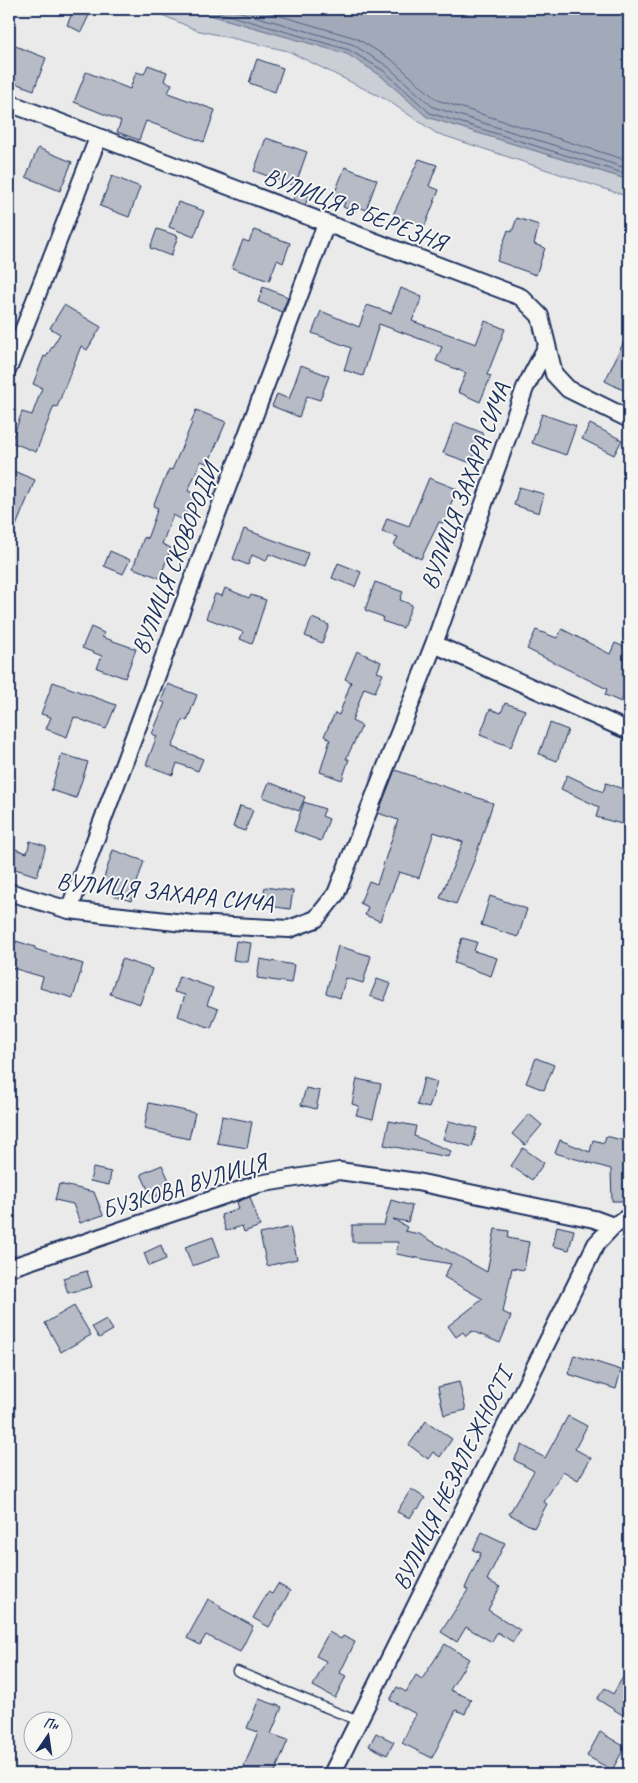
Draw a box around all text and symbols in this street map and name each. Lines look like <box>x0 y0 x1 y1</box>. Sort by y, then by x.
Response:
street label: ВУЛИЦЯ 8 БЕРЕЗНЯ <box>260 160 453 259</box>
street label: ВУЛИЦЯ ЗАХАРА СИЧА <box>414 378 517 593</box>
street label: ВУЛИЦЯ СКОВОРОДИ <box>125 456 227 659</box>
street label: ВУЛИЦЯ ЗАХАРА СИЧА <box>55 866 276 918</box>
street label: БУЗКОВА ВУЛИЦЯ <box>98 1146 273 1225</box>
street label: ВУЛИЦЯ НЕЗАЛЕЖНОСТІ <box>385 1359 521 1595</box>
north arrow <box>22 1710 72 1760</box>
text: Пн <box>42 1714 61 1734</box>

